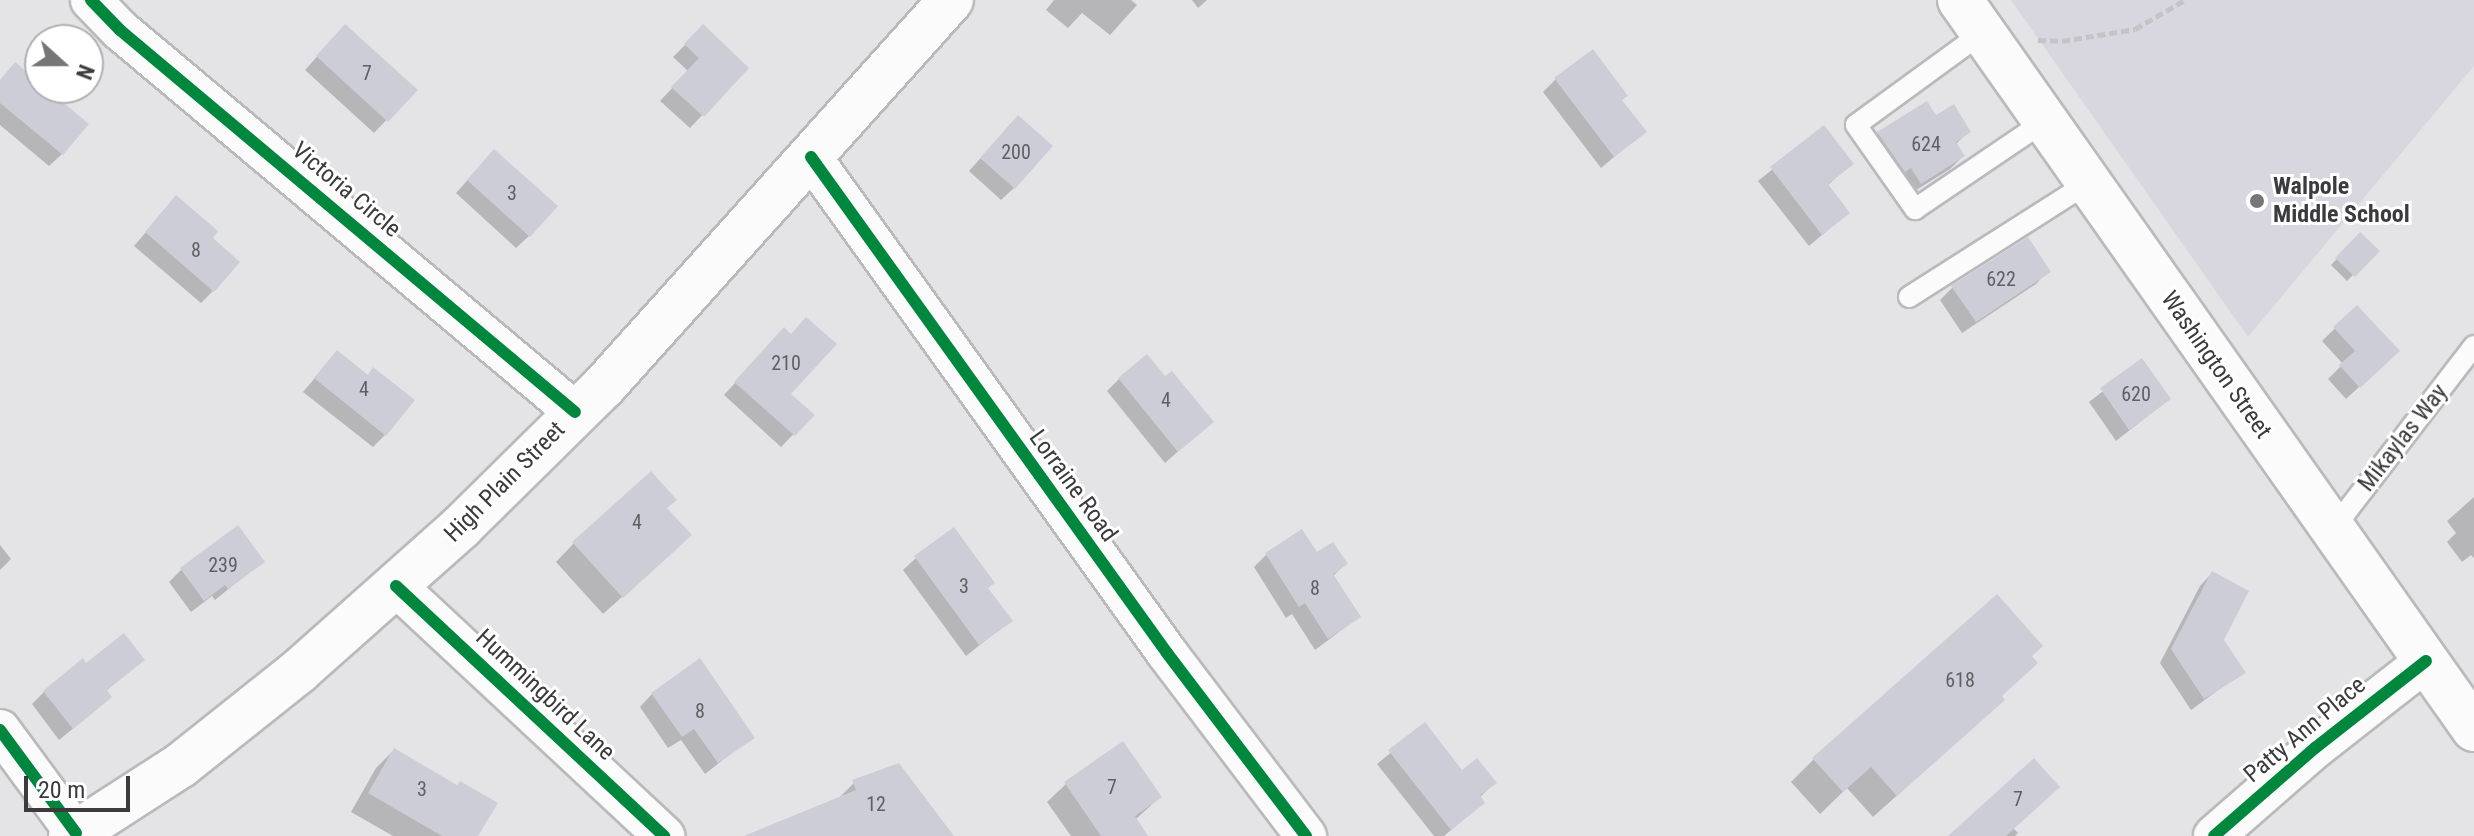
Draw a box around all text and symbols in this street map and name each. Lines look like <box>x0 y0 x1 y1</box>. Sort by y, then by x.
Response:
north arrow <box>24 24 104 104</box>
text: N <box>71 61 99 83</box>
house number: 7 <box>362 61 372 85</box>
house number: 624 <box>1911 132 1941 156</box>
street label: Victoria Circle <box>286 136 406 244</box>
house number: 200 <box>1001 140 1031 164</box>
place label: Walpole Middle School <box>2273 173 2410 229</box>
house number: 3 <box>507 181 517 205</box>
marker: Walpole Middle School <box>2248 192 2266 210</box>
house number: 8 <box>191 238 201 262</box>
house number: 622 <box>1986 267 2016 291</box>
street label: Washington Street <box>2155 286 2277 444</box>
house number: 210 <box>771 351 801 375</box>
house number: 4 <box>359 377 369 401</box>
street label: Mikaylas Way <box>2352 379 2454 497</box>
house number: 620 <box>2121 382 2151 406</box>
house number: 4 <box>1161 388 1171 412</box>
street label: High Plain Street <box>439 416 571 548</box>
street label: Lorraine Road <box>1023 424 1123 548</box>
house number: 4 <box>632 510 642 534</box>
house number: 239 <box>208 553 238 577</box>
house number: 3 <box>959 574 969 598</box>
house number: 8 <box>1310 576 1320 600</box>
street label: Hummingbird Lane <box>470 623 620 767</box>
house number: 618 <box>1945 668 1975 692</box>
street label: Patty Ann Place <box>2238 671 2372 789</box>
house number: 8 <box>695 699 705 723</box>
scale bar <box>28 760 134 810</box>
house number: 7 <box>1107 775 1117 799</box>
text: 20 m <box>38 776 85 804</box>
house number: 3 <box>417 777 427 801</box>
house number: 7 <box>2013 787 2023 811</box>
house number: 12 <box>866 792 886 816</box>

